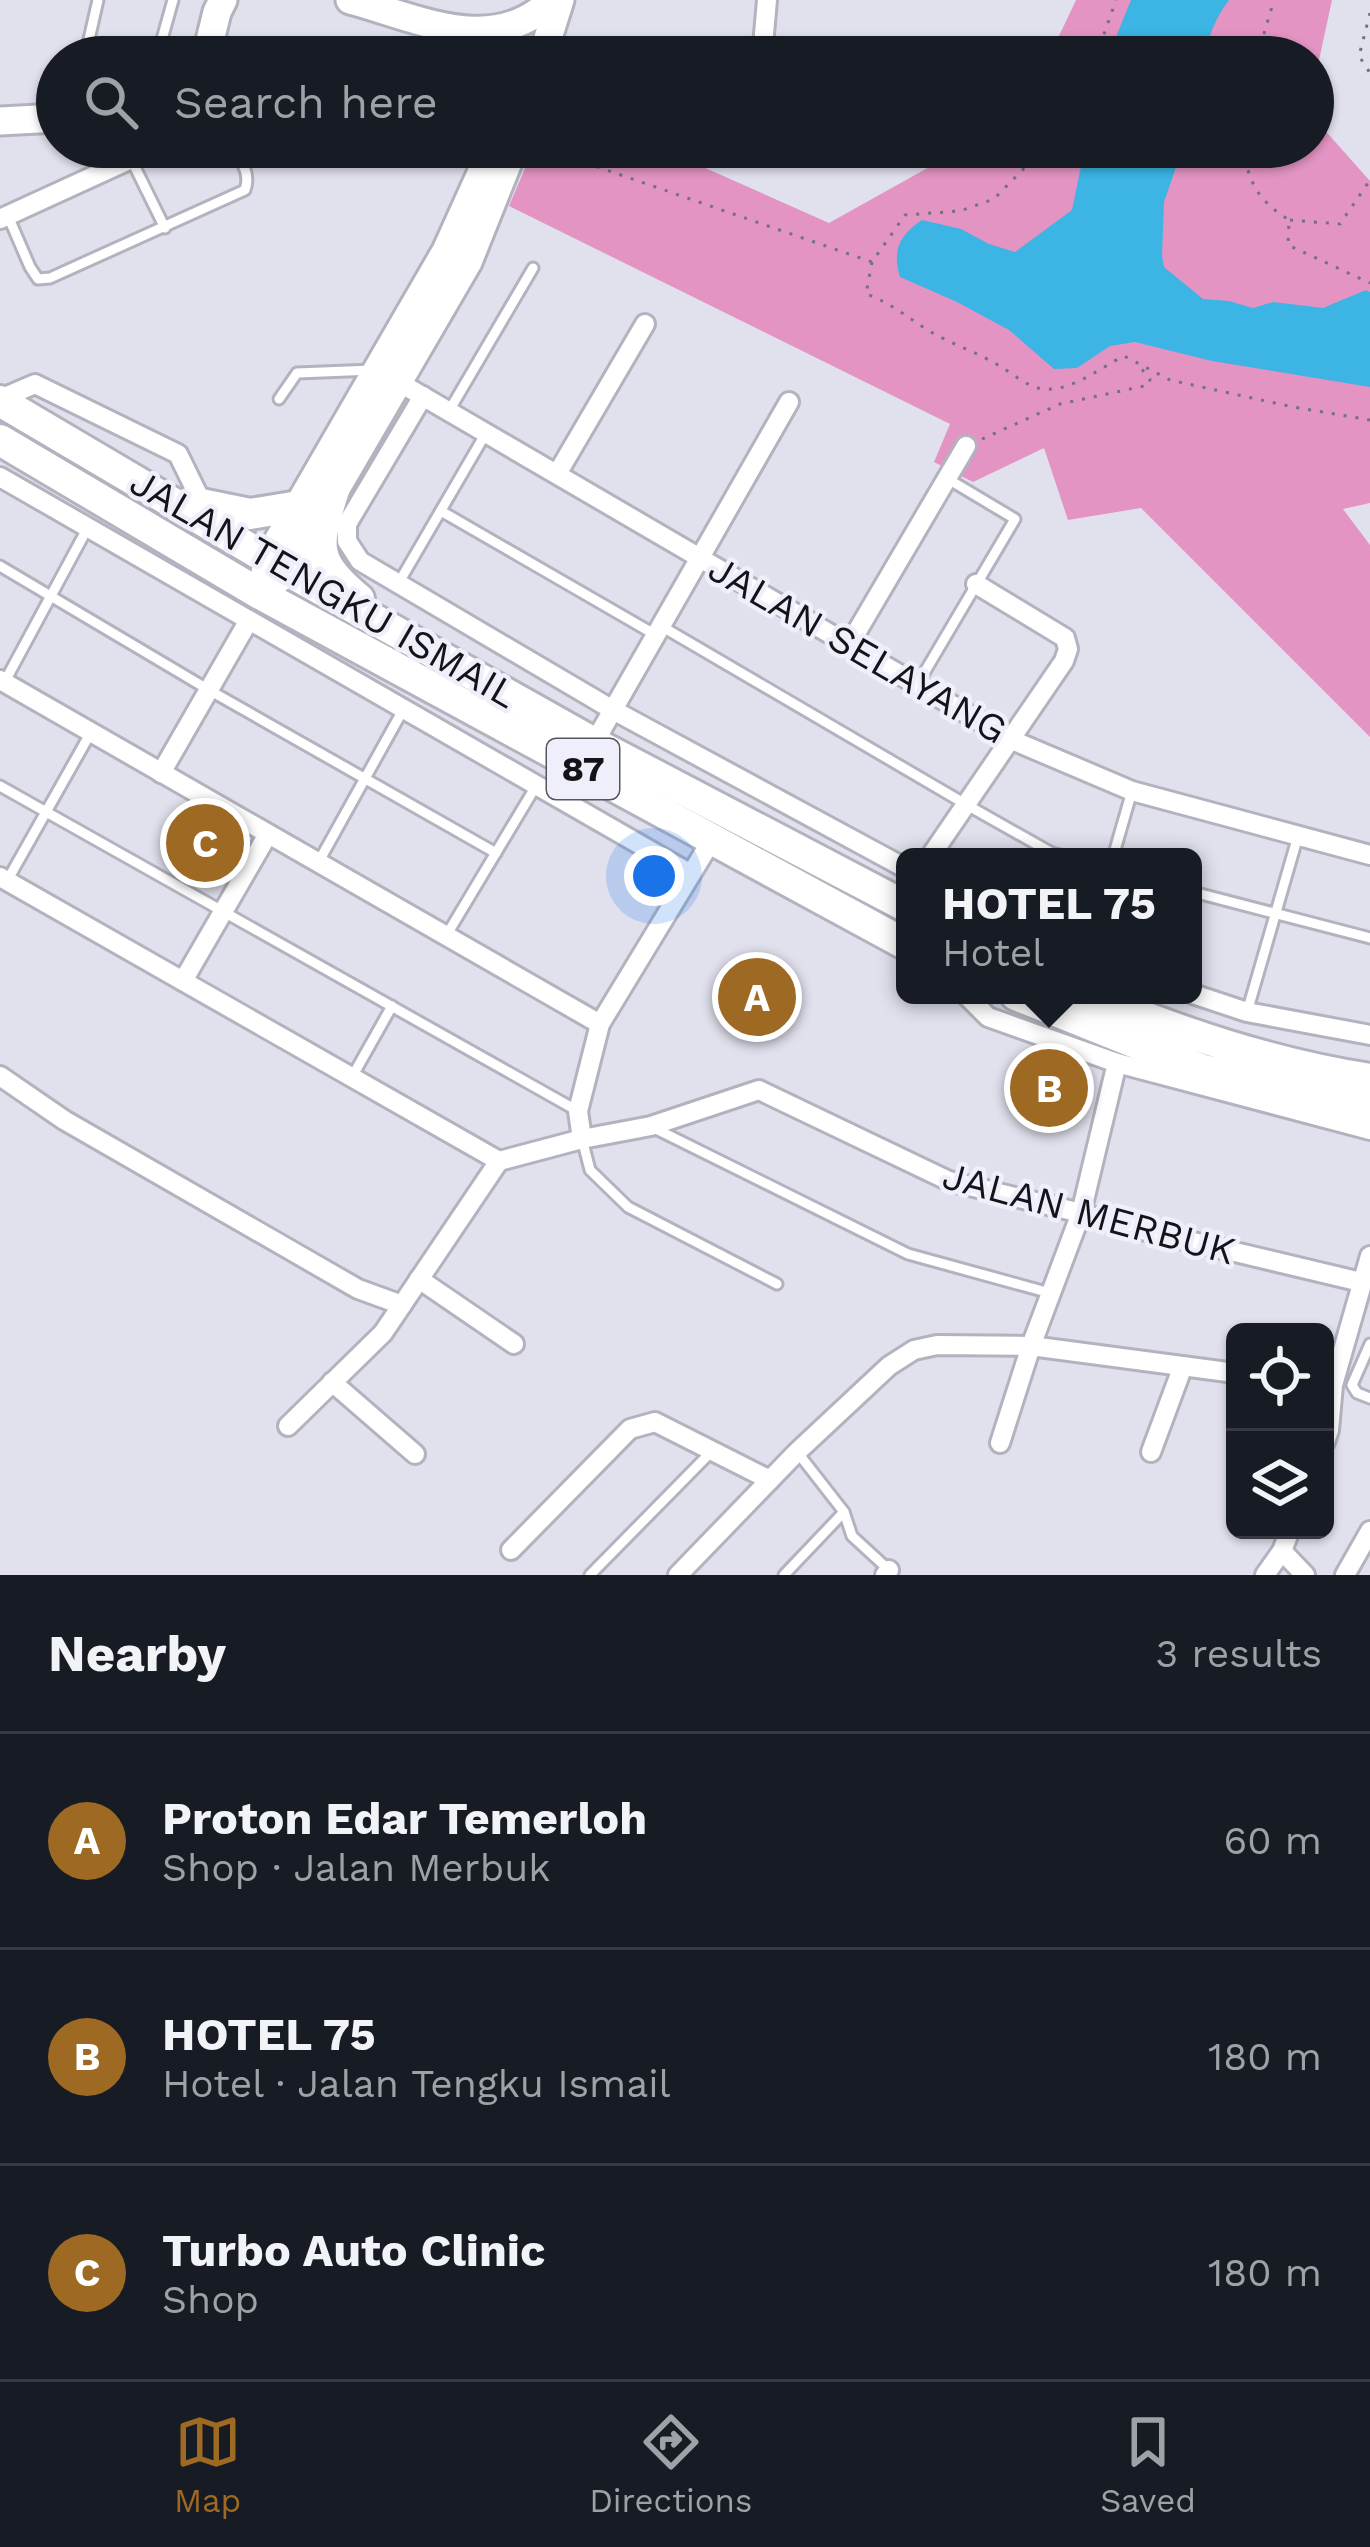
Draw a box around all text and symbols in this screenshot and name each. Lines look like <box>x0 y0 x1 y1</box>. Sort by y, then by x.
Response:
search box <box>36 36 1334 168</box>
icon: search <box>78 69 144 135</box>
text: Search here <box>174 76 438 129</box>
street label: JALAN TENGKU ISMAIL <box>123 459 525 717</box>
street label: JALAN SELAYANG <box>701 545 1015 753</box>
road number: 87 <box>547 739 619 799</box>
pin: C <box>166 798 244 888</box>
your location <box>624 846 684 906</box>
popup <box>896 848 1202 1004</box>
text: HOTEL 75 <box>942 877 1156 930</box>
text: Hotel <box>942 930 1044 975</box>
pin: A <box>718 952 796 1042</box>
pin: B <box>1010 1043 1088 1133</box>
street label: JALAN MERBUK <box>938 1152 1240 1274</box>
map controls <box>1226 1323 1334 1539</box>
button: locate <box>1226 1323 1334 1431</box>
button: layers <box>1226 1431 1334 1539</box>
text: Nearby <box>48 1624 226 1683</box>
text: 3 results <box>1156 1631 1322 1676</box>
text: Proton Edar Temerloh <box>162 1792 647 1845</box>
text: A <box>74 1818 100 1863</box>
text: 60 m <box>1224 1818 1322 1863</box>
text: Shop · Jalan Merbuk <box>162 1845 550 1890</box>
text: HOTEL 75 <box>162 2008 376 2061</box>
text: B <box>74 2034 100 2079</box>
text: 180 m <box>1208 2034 1322 2079</box>
text: Hotel · Jalan Tengku Ismail <box>162 2061 671 2106</box>
text: Turbo Auto Clinic <box>162 2224 545 2277</box>
text: C <box>74 2250 100 2295</box>
text: 180 m <box>1208 2250 1322 2295</box>
text: Shop <box>162 2277 259 2322</box>
tab: Map <box>174 2409 241 2520</box>
tab: Directions <box>589 2409 752 2520</box>
tab: Saved <box>1100 2409 1196 2520</box>

